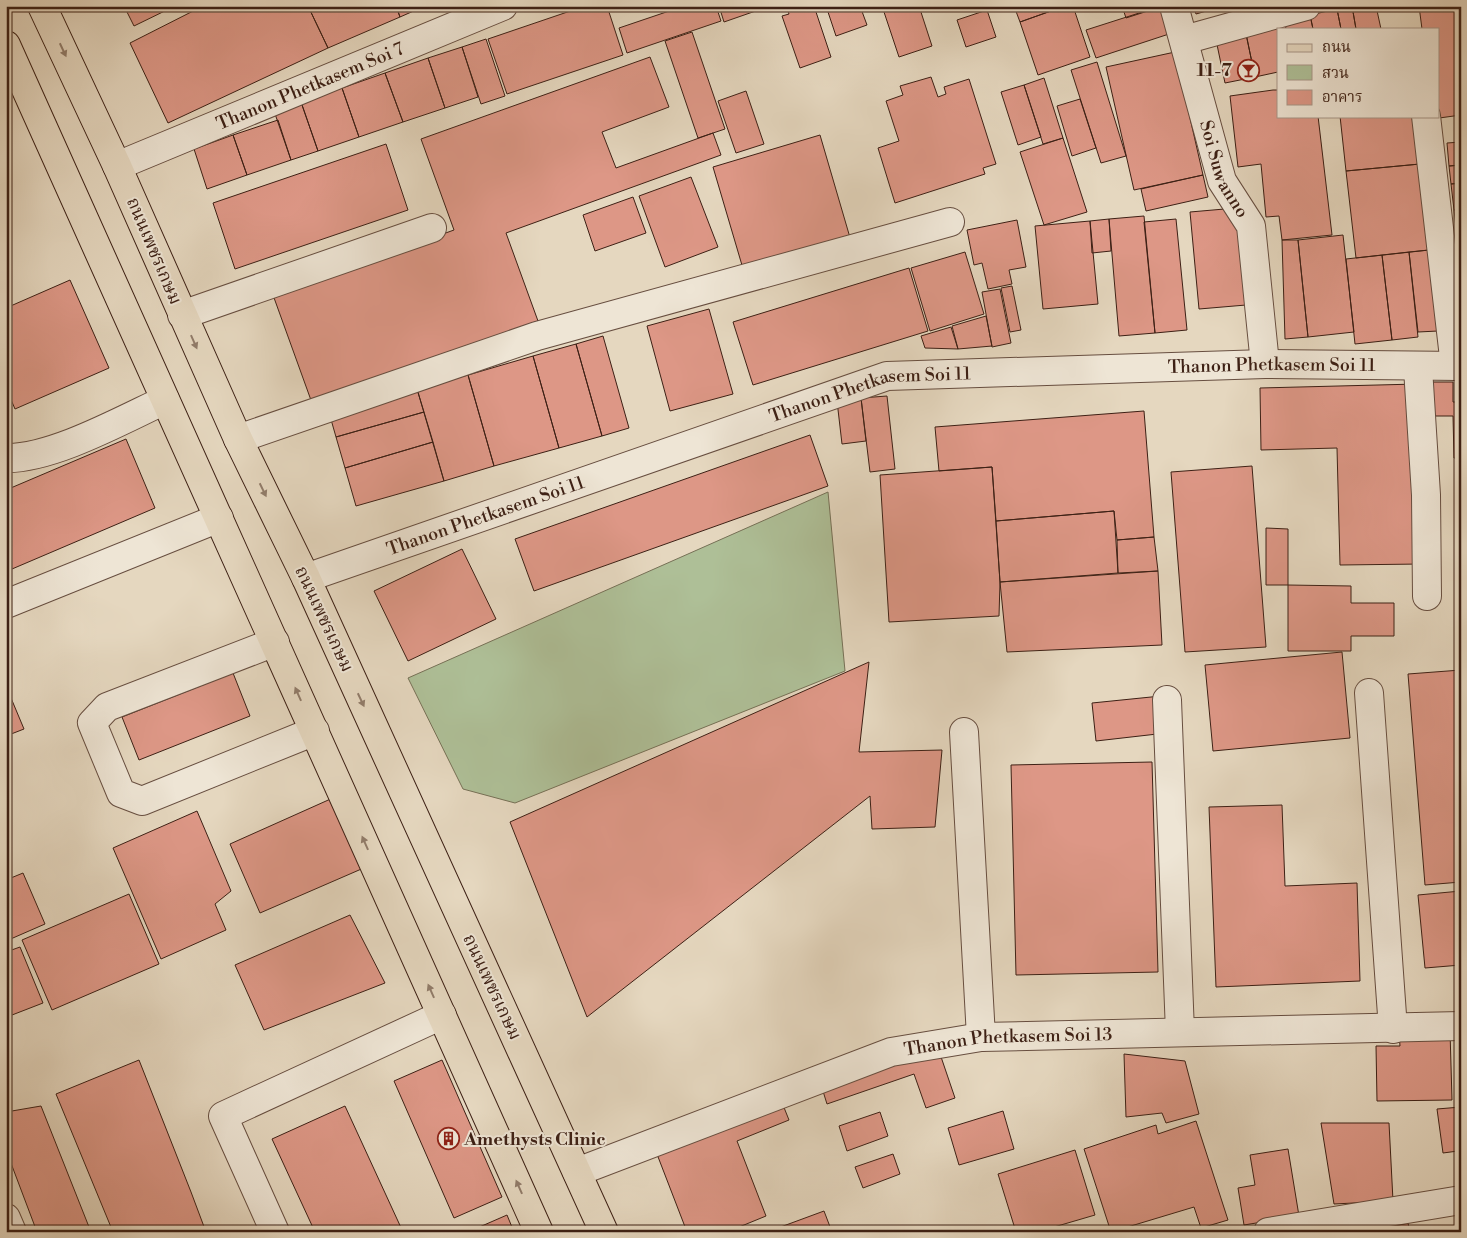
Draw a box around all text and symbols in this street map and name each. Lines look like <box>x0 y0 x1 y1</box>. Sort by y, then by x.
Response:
legend <box>1277 28 1440 118</box>
street label: Thanon Phetkasem Soi 7 <box>213 37 407 135</box>
text: ถนน <box>1322 38 1351 57</box>
one-way arrow <box>59 43 67 57</box>
bar icon: 11-7 <box>1236 58 1260 82</box>
place label: 11-7 <box>1196 59 1232 82</box>
text: สวน <box>1322 64 1349 83</box>
text: อาคาร <box>1322 88 1362 107</box>
street label: Soi Suwanno <box>1194 118 1254 222</box>
street label: ถนนเพชรเกษม <box>121 194 187 308</box>
one-way arrow <box>191 335 199 349</box>
street label: Thanon Phetkasem Soi 11 <box>1167 352 1376 379</box>
street label: Thanon Phetkasem Soi 11 <box>766 362 971 428</box>
street label: Thanon Phetkasem Soi 11 <box>384 471 588 561</box>
one-way arrow <box>259 483 267 497</box>
street label: ถนนเพชรเกษม <box>289 562 359 676</box>
one-way arrow <box>294 687 302 701</box>
one-way arrow <box>358 693 366 707</box>
one-way arrow <box>361 836 369 850</box>
street label: ถนนเพชรเกษม <box>457 930 527 1044</box>
one-way arrow <box>427 984 435 998</box>
street label: Thanon Phetkasem Soi 13 <box>902 1022 1113 1061</box>
building icon: Amethysts Clinic <box>436 1127 460 1151</box>
place label: Amethysts Clinic <box>463 1128 606 1151</box>
one-way arrow <box>514 1180 522 1194</box>

